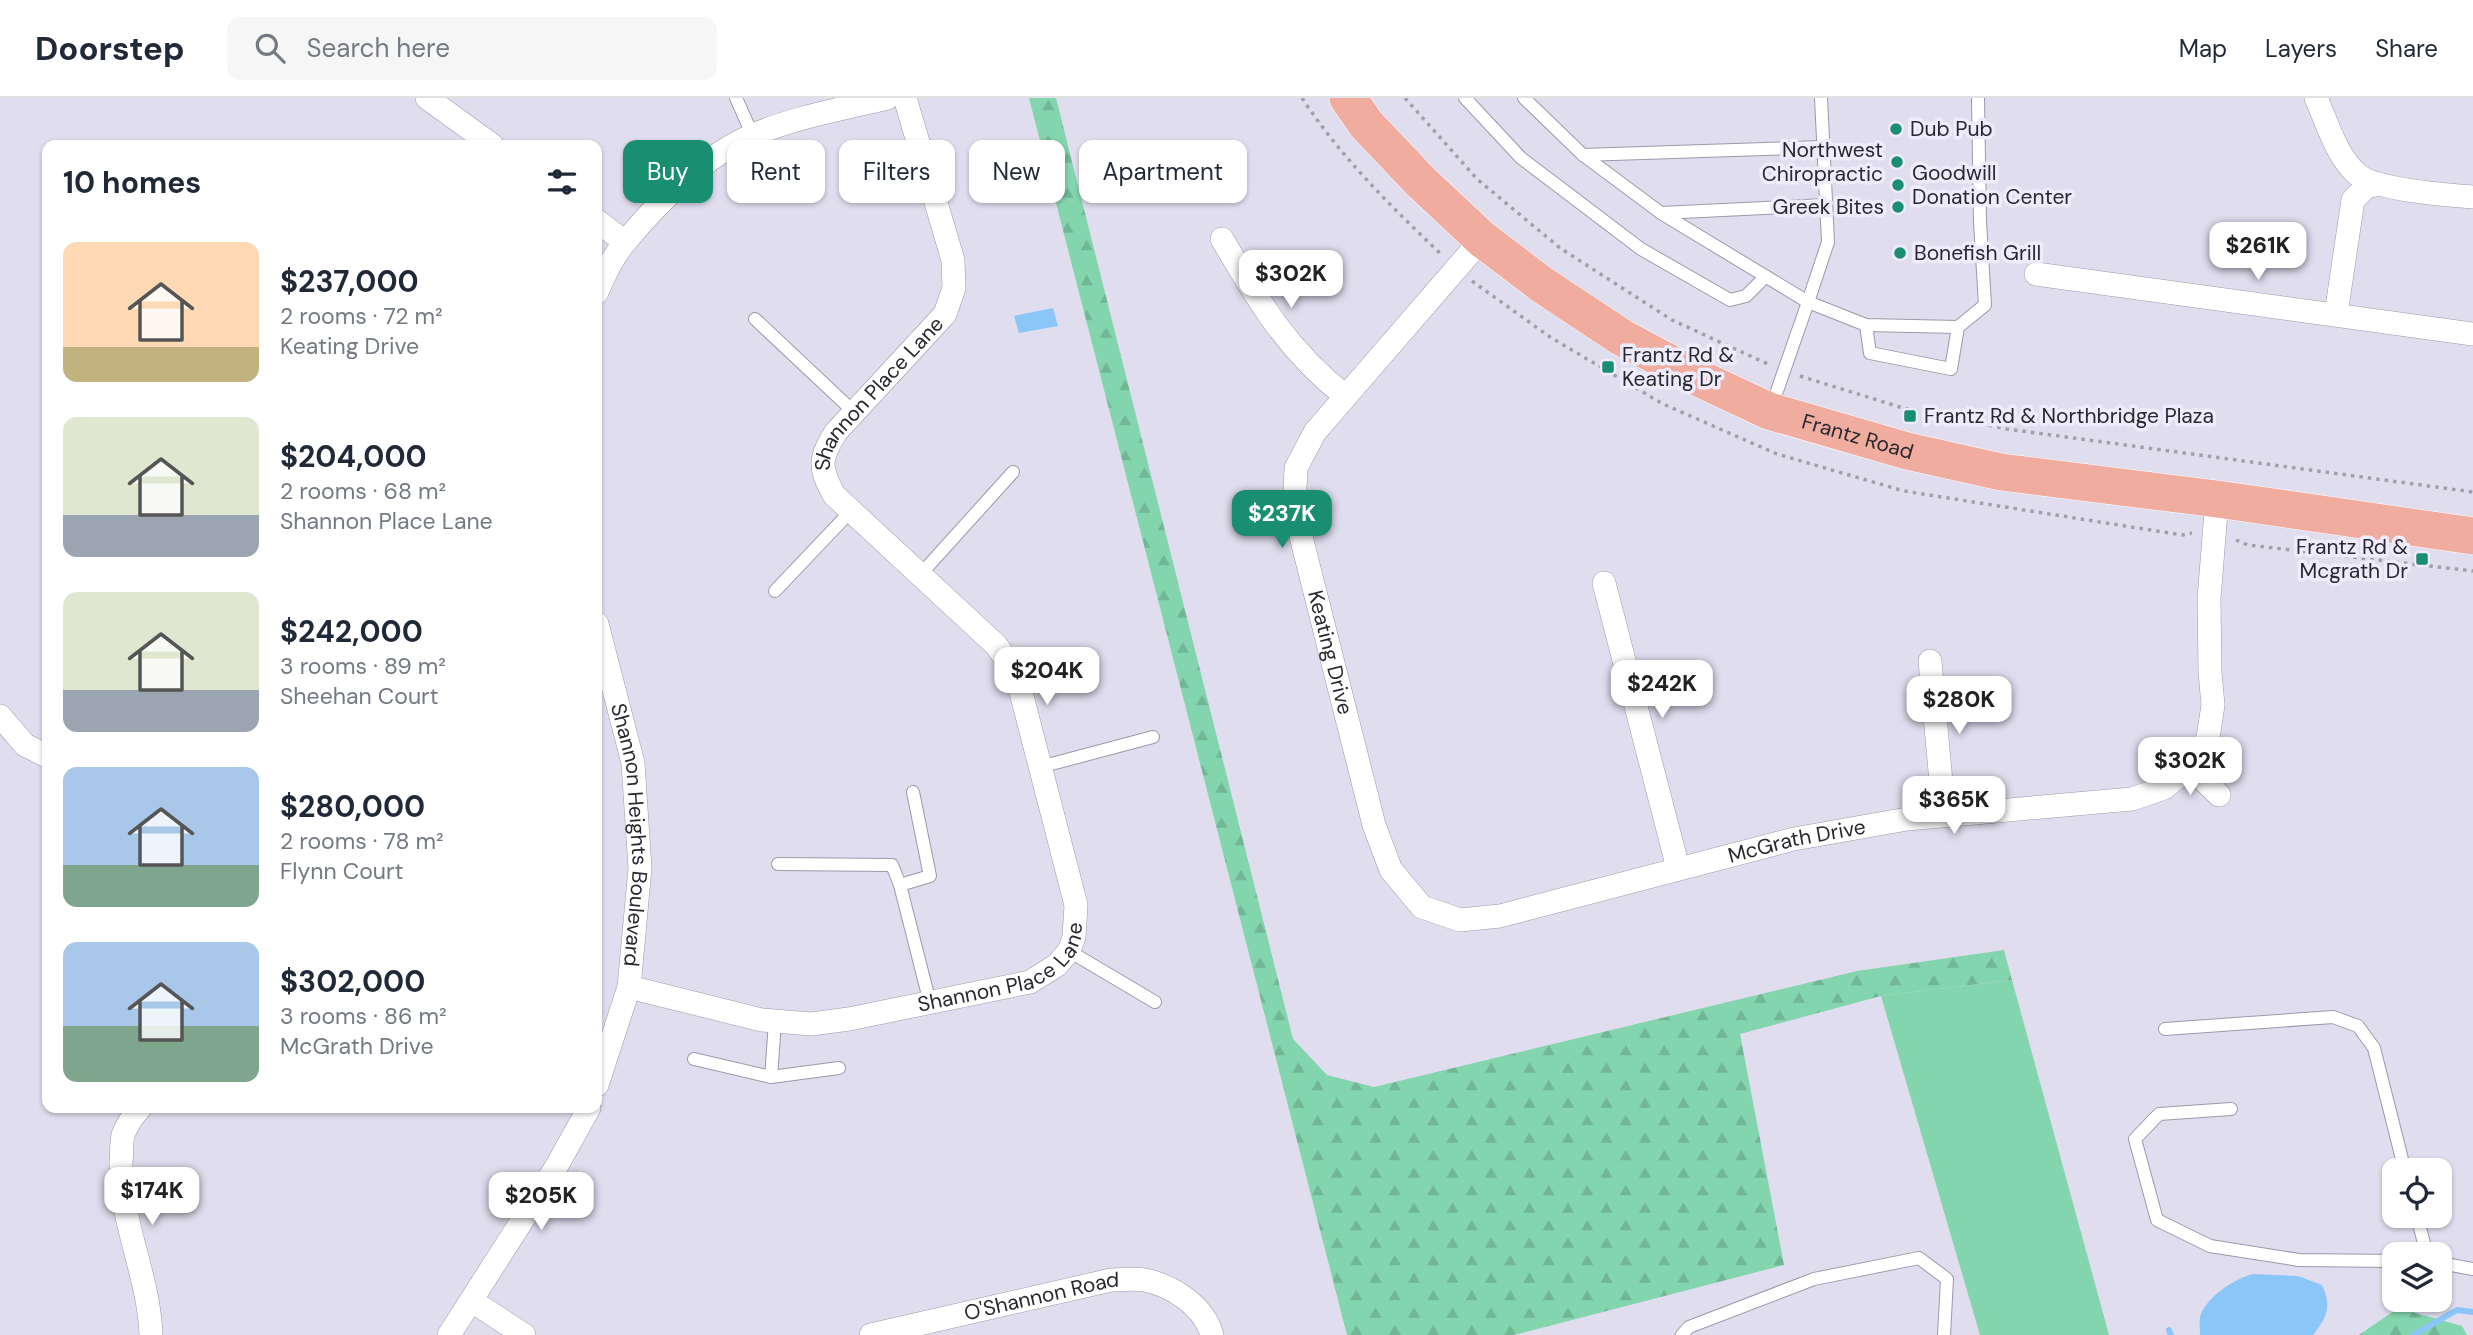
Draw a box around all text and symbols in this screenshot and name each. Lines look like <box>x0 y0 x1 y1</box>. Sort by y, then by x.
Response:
search box <box>227 17 717 80</box>
text: Doorstep <box>35 27 185 70</box>
icon: search <box>251 29 289 67</box>
text: Search here <box>307 31 450 65</box>
text: Map <box>2179 33 2227 64</box>
text: Layers <box>2265 33 2337 64</box>
text: Share <box>2375 33 2438 64</box>
place label: Dub Pub <box>1910 115 1993 143</box>
marker: Dub Pub <box>1888 121 1904 137</box>
place label: Northwest Chiropractic <box>1762 136 1883 188</box>
chip: Buy <box>623 140 713 203</box>
chip: Rent <box>727 140 825 203</box>
chip: Filters <box>839 140 955 203</box>
chip: New <box>969 140 1065 203</box>
chip: Apartment <box>1079 140 1247 203</box>
marker: Northwest Chiropractic <box>1889 154 1905 170</box>
place label: Goodwill Donation Center <box>1912 159 2072 211</box>
text: 10 homes <box>63 163 201 202</box>
icon: filters <box>543 163 581 201</box>
marker: Goodwill Donation Center <box>1890 177 1906 193</box>
place label: Greek Bites <box>1773 193 1884 221</box>
marker: Greek Bites <box>1890 199 1906 215</box>
pin: $261K <box>2209 222 2307 282</box>
text: $261K <box>2225 230 2291 260</box>
place label: Bonefish Grill <box>1914 239 2041 267</box>
marker: Bonefish Grill <box>1892 245 1908 261</box>
pin: $302K <box>1242 250 1340 310</box>
text: $302K <box>1255 258 1327 288</box>
text: $237,000 <box>280 262 419 301</box>
icon: home <box>119 270 203 354</box>
text: 2 rooms · 72 m² <box>280 301 443 331</box>
street label: Shannon Place Lane <box>809 310 950 471</box>
text: Keating Drive <box>280 331 419 361</box>
place label: Frantz Rd & Keating Dr <box>1622 341 1734 393</box>
marker: Frantz Rd & Keating Dr <box>1600 359 1616 375</box>
place label: Frantz Rd & Northbridge Plaza <box>1924 402 2214 430</box>
street label: Frantz Road <box>1799 407 1917 466</box>
marker: Frantz Rd & Northbridge Plaza <box>1902 408 1918 424</box>
text: $204,000 <box>280 437 427 476</box>
icon: home <box>119 445 203 529</box>
text: 2 rooms · 68 m² <box>280 476 446 506</box>
pin: $237K <box>1233 490 1331 550</box>
text: $237K <box>1248 498 1316 528</box>
text: Shannon Place Lane <box>280 506 493 536</box>
place label: Frantz Rd & Mcgrath Dr <box>2296 533 2408 585</box>
marker: Frantz Rd & Mcgrath Dr <box>2414 551 2430 567</box>
street label: Keating Drive <box>1301 587 1360 718</box>
text: $242,000 <box>280 612 423 651</box>
icon: home <box>119 620 203 704</box>
pin: $204K <box>998 648 1096 707</box>
text: 3 rooms · 89 m² <box>280 651 446 681</box>
text: $204K <box>1010 655 1084 685</box>
pin: $242K <box>1613 660 1711 720</box>
text: $242K <box>1627 668 1697 698</box>
pin: $280K <box>1910 676 2008 736</box>
text: Sheehan Court <box>280 681 439 711</box>
text: $280K <box>1923 684 1995 714</box>
street label: Shannon Heights Boulevard <box>604 700 654 968</box>
pin: $302K <box>2141 738 2239 797</box>
text: $302K <box>2154 745 2226 775</box>
pin: $365K <box>1905 776 2003 836</box>
text: $365K <box>1918 784 1990 814</box>
text: $280,000 <box>280 787 425 826</box>
icon: home <box>119 795 203 879</box>
street label: McGrath Drive <box>1725 813 1868 870</box>
text: 2 rooms · 78 m² <box>280 826 444 856</box>
text: Flynn Court <box>280 856 404 886</box>
street label: Shannon Place Lane <box>915 921 1089 1019</box>
text: $302,000 <box>280 962 425 1001</box>
icon: home <box>119 970 203 1054</box>
text: 3 rooms · 86 m² <box>280 1001 447 1031</box>
text: McGrath Drive <box>280 1031 433 1061</box>
map controls <box>2382 1158 2452 1312</box>
button: locate <box>2382 1158 2452 1228</box>
pin: $174K <box>103 1168 201 1227</box>
pin: $205K <box>492 1172 590 1232</box>
text: $174K <box>120 1175 184 1205</box>
text: $205K <box>505 1180 577 1210</box>
button: layers <box>2382 1242 2452 1312</box>
street label: O'Shannon Road <box>961 1266 1119 1327</box>

